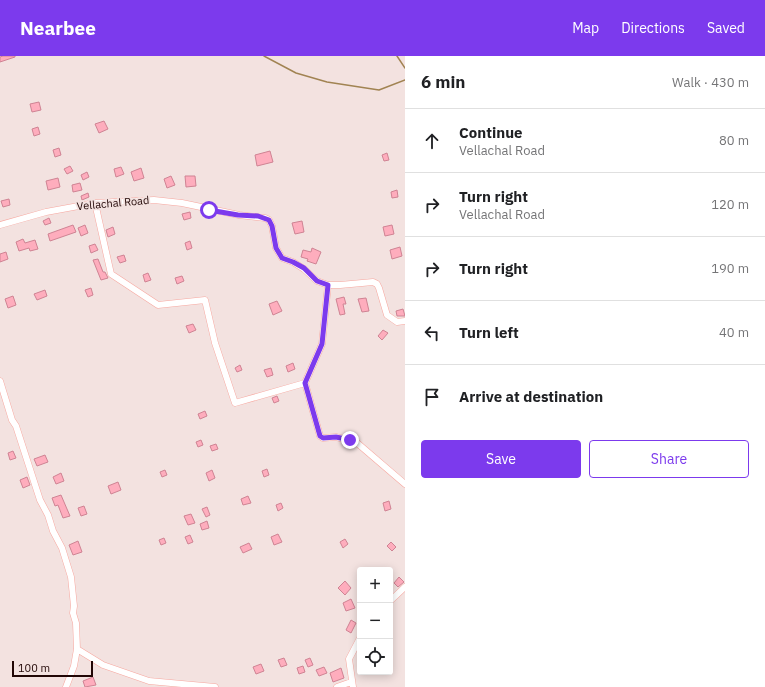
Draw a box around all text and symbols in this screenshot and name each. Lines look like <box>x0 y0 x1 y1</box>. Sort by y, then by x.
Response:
text: Nearbee <box>20 16 96 40</box>
text: Map <box>572 19 599 37</box>
text: Directions <box>621 19 685 37</box>
text: Saved <box>707 19 745 37</box>
text: 6 min <box>421 71 465 93</box>
text: Walk · 430 m <box>672 74 749 91</box>
text: Continue <box>459 123 523 142</box>
icon: ahead <box>421 130 443 152</box>
text: 80 m <box>719 132 749 149</box>
text: Vellachal Road <box>459 142 545 159</box>
text: Turn right <box>459 187 528 206</box>
street label: Vellachal Road <box>76 193 150 213</box>
icon: right <box>421 194 443 216</box>
text: 120 m <box>711 196 749 213</box>
route start <box>200 201 218 219</box>
text: Vellachal Road <box>459 206 545 223</box>
icon: right <box>421 258 443 280</box>
text: Turn right <box>459 259 528 278</box>
text: 190 m <box>711 260 749 277</box>
icon: left <box>421 322 443 344</box>
text: Turn left <box>459 323 519 342</box>
text: 40 m <box>719 324 749 341</box>
icon: arrive <box>421 386 443 408</box>
text: Arrive at destination <box>459 387 603 406</box>
route end <box>341 431 359 449</box>
button: Save <box>421 440 581 478</box>
button: Share <box>589 440 749 478</box>
map controls <box>357 567 393 675</box>
button: + <box>357 567 393 603</box>
button: − <box>357 603 393 639</box>
button: locate <box>357 639 393 675</box>
scale bar <box>12 659 93 678</box>
text: 100 m <box>18 661 50 675</box>

